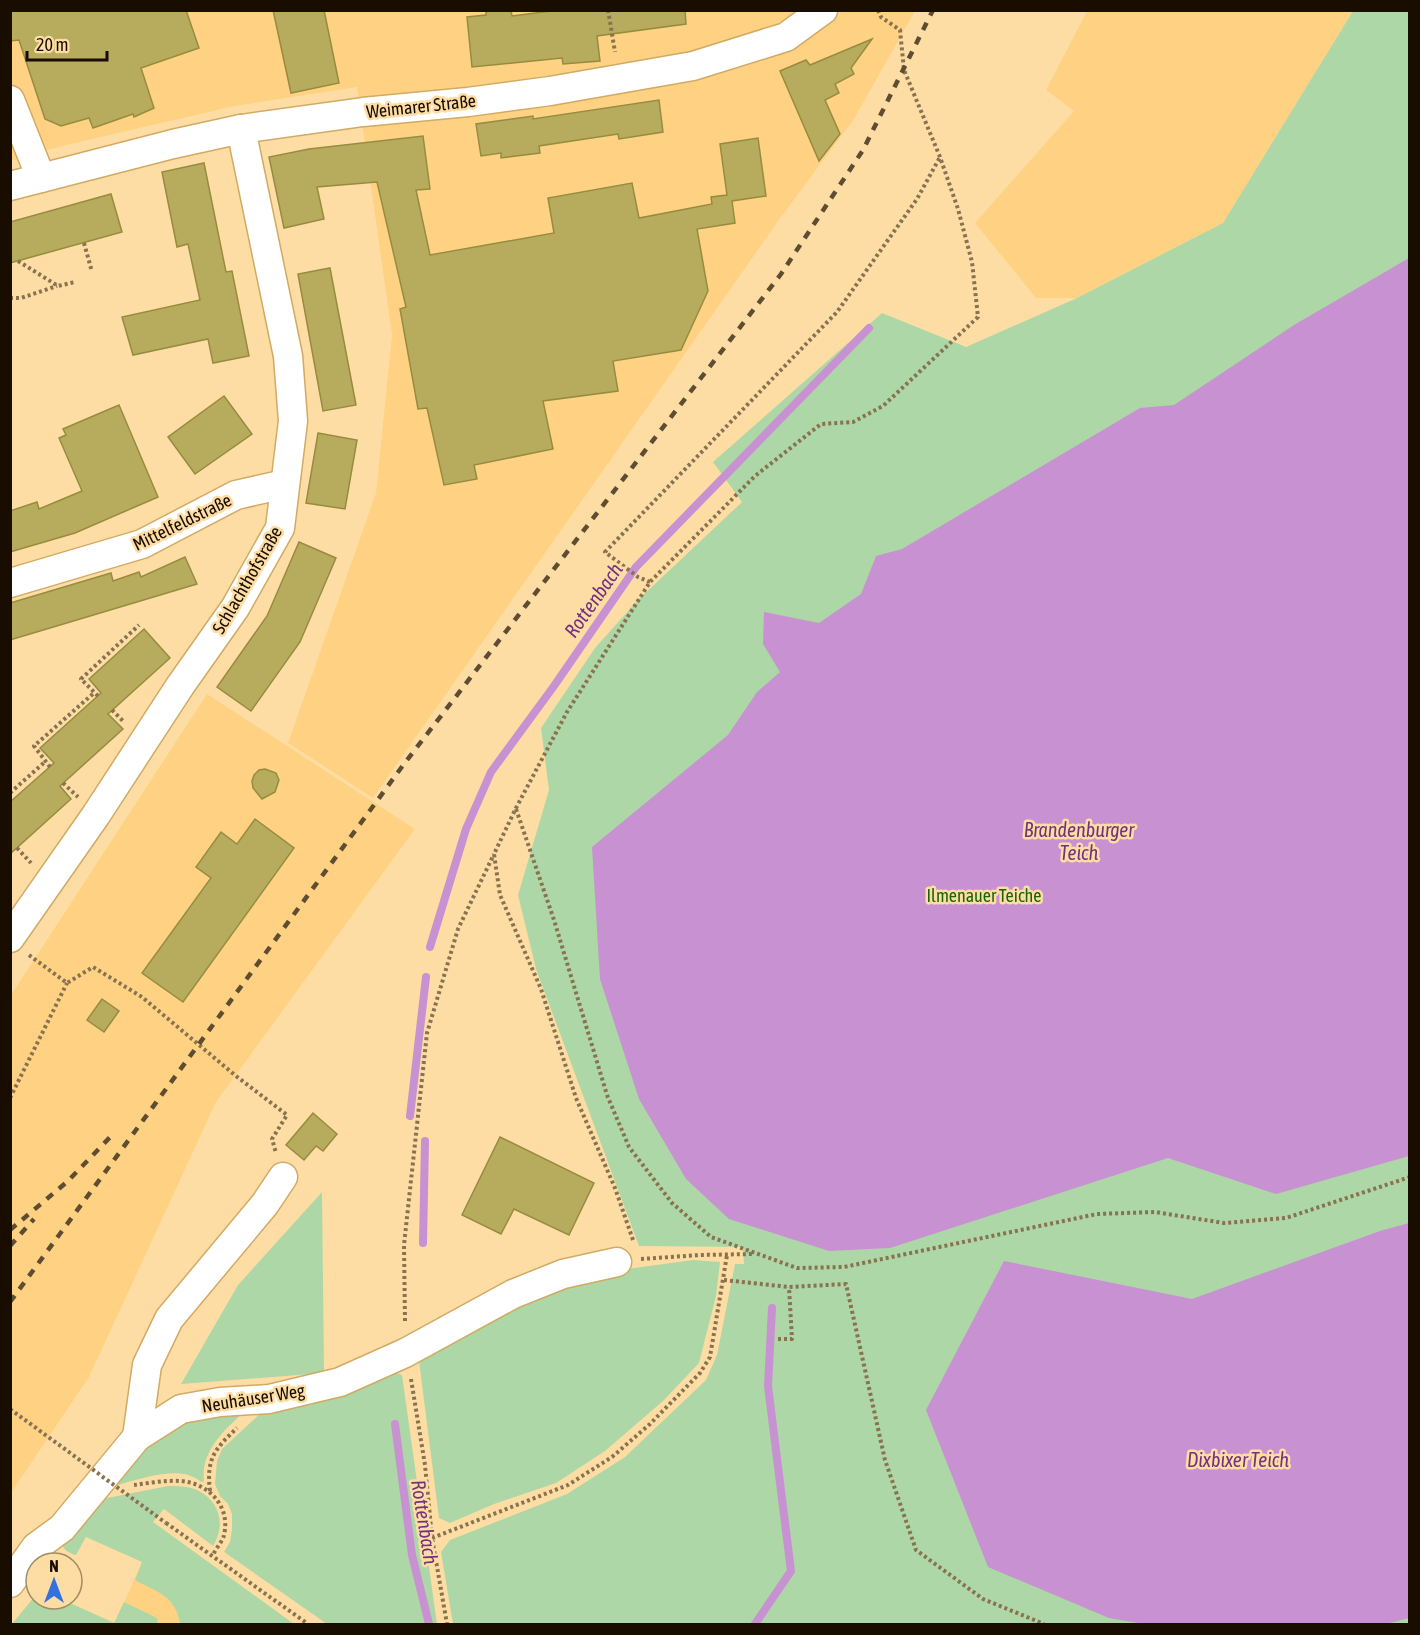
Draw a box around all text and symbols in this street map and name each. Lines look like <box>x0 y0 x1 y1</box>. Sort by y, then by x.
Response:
scale bar <box>27 24 106 62</box>
text: 20 m <box>36 34 68 55</box>
street label: Weimarer Straße <box>365 90 477 122</box>
street label: Mittelfeldstraße <box>129 489 235 555</box>
street label: Schlachthofstraße <box>208 523 286 637</box>
water label: Rottenbach <box>559 558 627 642</box>
water label: Brandenburger Teich <box>1024 818 1135 864</box>
park label: Ilmenauer Teiche <box>927 885 1041 906</box>
street label: Neuhäuser Weg <box>200 1379 306 1417</box>
water label: Dixbixer Teich <box>1187 1448 1289 1471</box>
water label: Rottenbach <box>407 1478 443 1566</box>
north arrow <box>24 1551 84 1611</box>
text: N <box>49 1557 59 1575</box>

